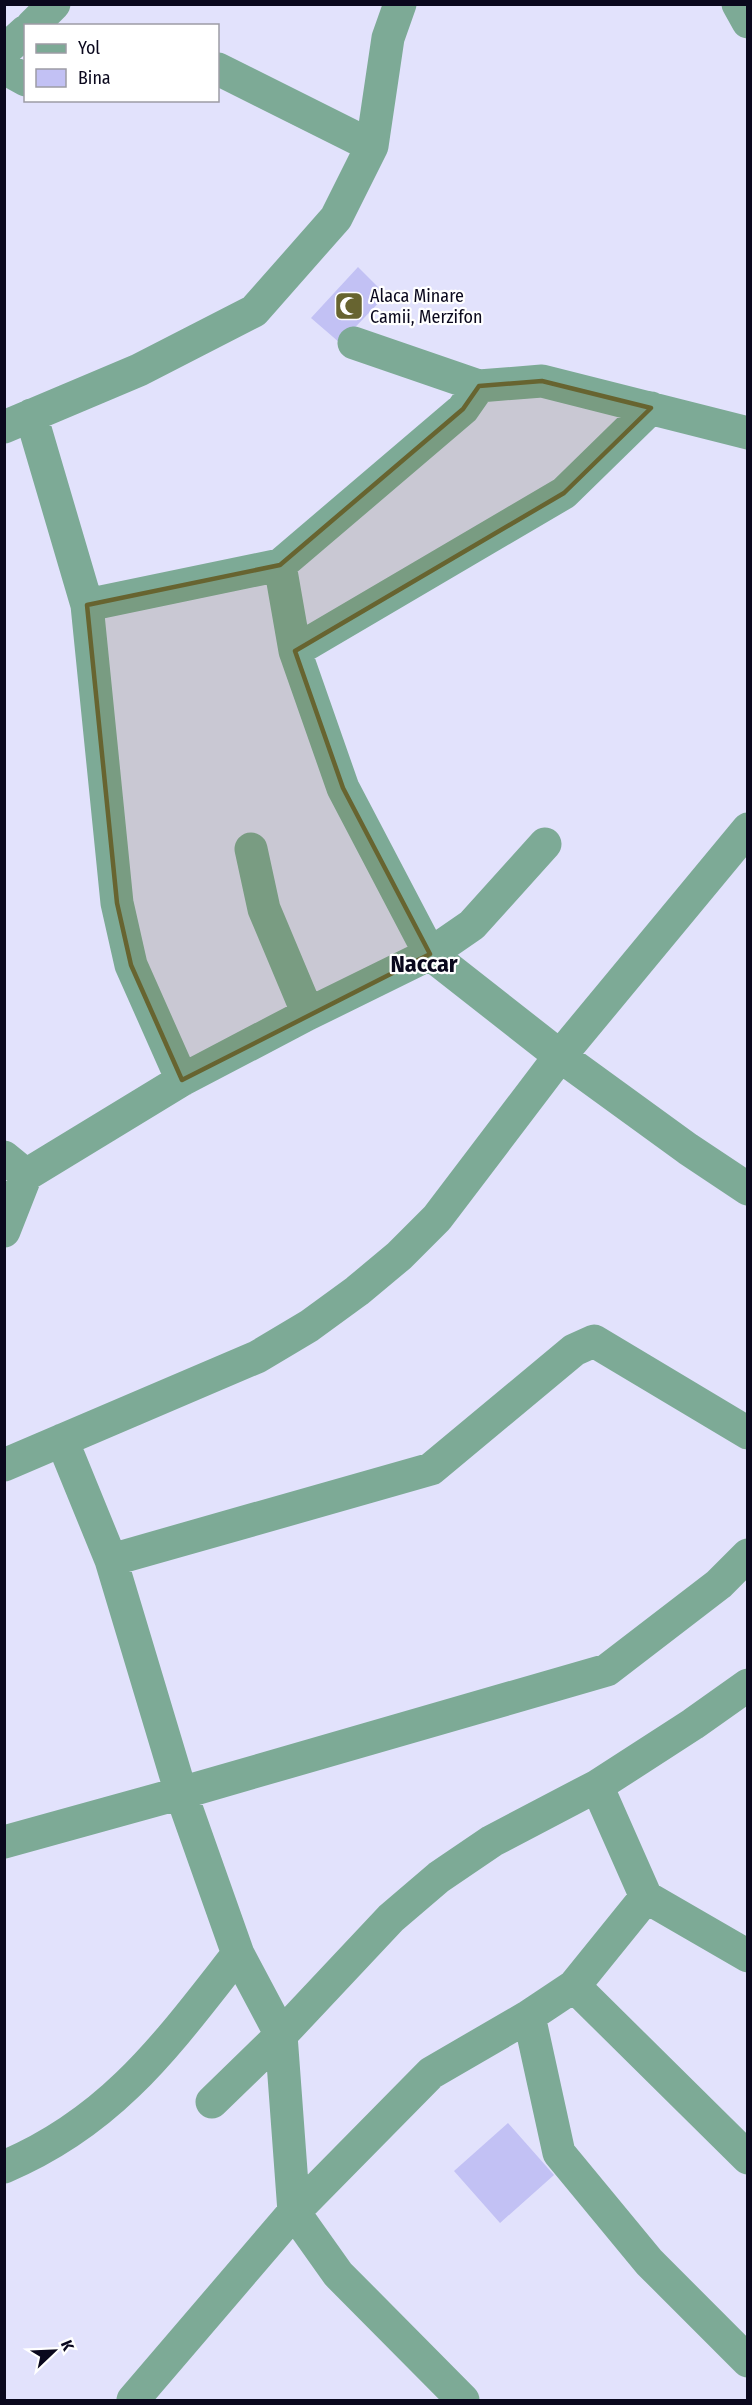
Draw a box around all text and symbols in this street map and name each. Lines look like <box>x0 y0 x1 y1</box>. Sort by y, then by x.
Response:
legend <box>24 24 219 102</box>
text: Yol <box>78 37 100 59</box>
text: Bina <box>78 67 111 89</box>
place label: Alaca Minare Camii, Merzifon <box>370 285 482 328</box>
mosque icon: Alaca Minare Camii, Merzifon <box>333 290 365 322</box>
district label: Naccar <box>390 950 458 978</box>
north arrow <box>24 2321 84 2381</box>
text: K <box>57 2337 78 2354</box>

